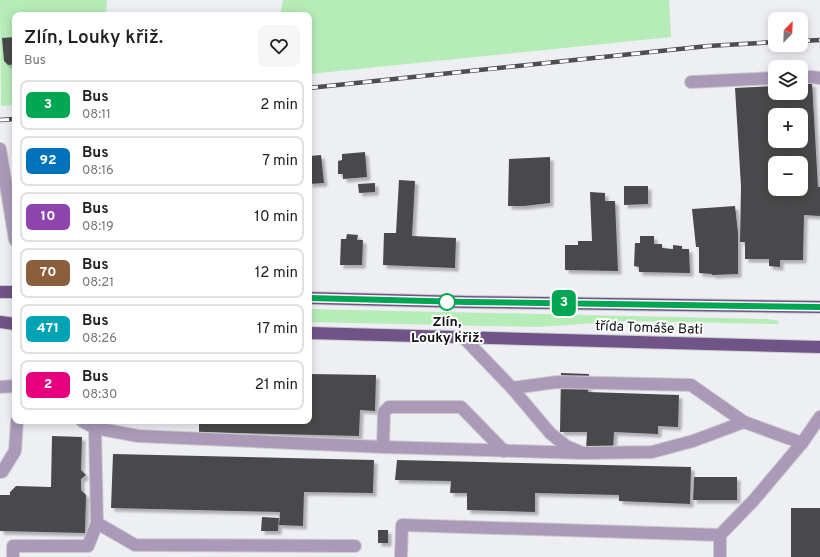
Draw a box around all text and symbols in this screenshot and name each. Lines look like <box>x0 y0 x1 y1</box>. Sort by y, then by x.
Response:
north arrow <box>768 12 808 52</box>
map controls <box>768 12 808 196</box>
button: heart <box>258 25 300 67</box>
text: Zlín, Louky křiž. <box>24 26 163 50</box>
text: Bus <box>24 53 46 69</box>
button: layers <box>768 60 808 100</box>
text: Bus <box>82 88 109 107</box>
text: 3 <box>44 96 52 113</box>
text: 2 min <box>260 96 298 115</box>
text: 08:11 <box>82 107 111 123</box>
button: + <box>768 108 808 148</box>
text: Bus <box>82 144 109 163</box>
text: 92 <box>39 152 57 169</box>
text: 7 min <box>262 152 298 171</box>
button: − <box>768 156 808 196</box>
text: 08:16 <box>82 163 114 179</box>
text: Bus <box>82 200 109 219</box>
text: 10 <box>41 208 55 225</box>
text: 10 min <box>254 208 298 227</box>
text: 08:19 <box>82 219 114 235</box>
text: Bus <box>82 256 109 275</box>
text: 70 <box>40 264 56 281</box>
text: 12 min <box>255 264 298 283</box>
text: 08:21 <box>82 275 114 291</box>
line badge: 3 <box>551 290 577 316</box>
marker: Zlín, Louky křiž. <box>438 293 456 311</box>
text: 3 <box>560 294 568 311</box>
text: Bus <box>82 312 109 331</box>
place label: Zlín, Louky křiž. <box>411 314 483 347</box>
street label: třída Tomáše Bati <box>595 318 703 339</box>
text: 471 <box>37 320 59 337</box>
text: 17 min <box>257 320 298 339</box>
text: 08:26 <box>82 331 117 347</box>
text: Bus <box>82 368 109 387</box>
text: 2 <box>44 376 52 393</box>
text: 21 min <box>255 376 298 395</box>
text: 08:30 <box>82 387 117 403</box>

